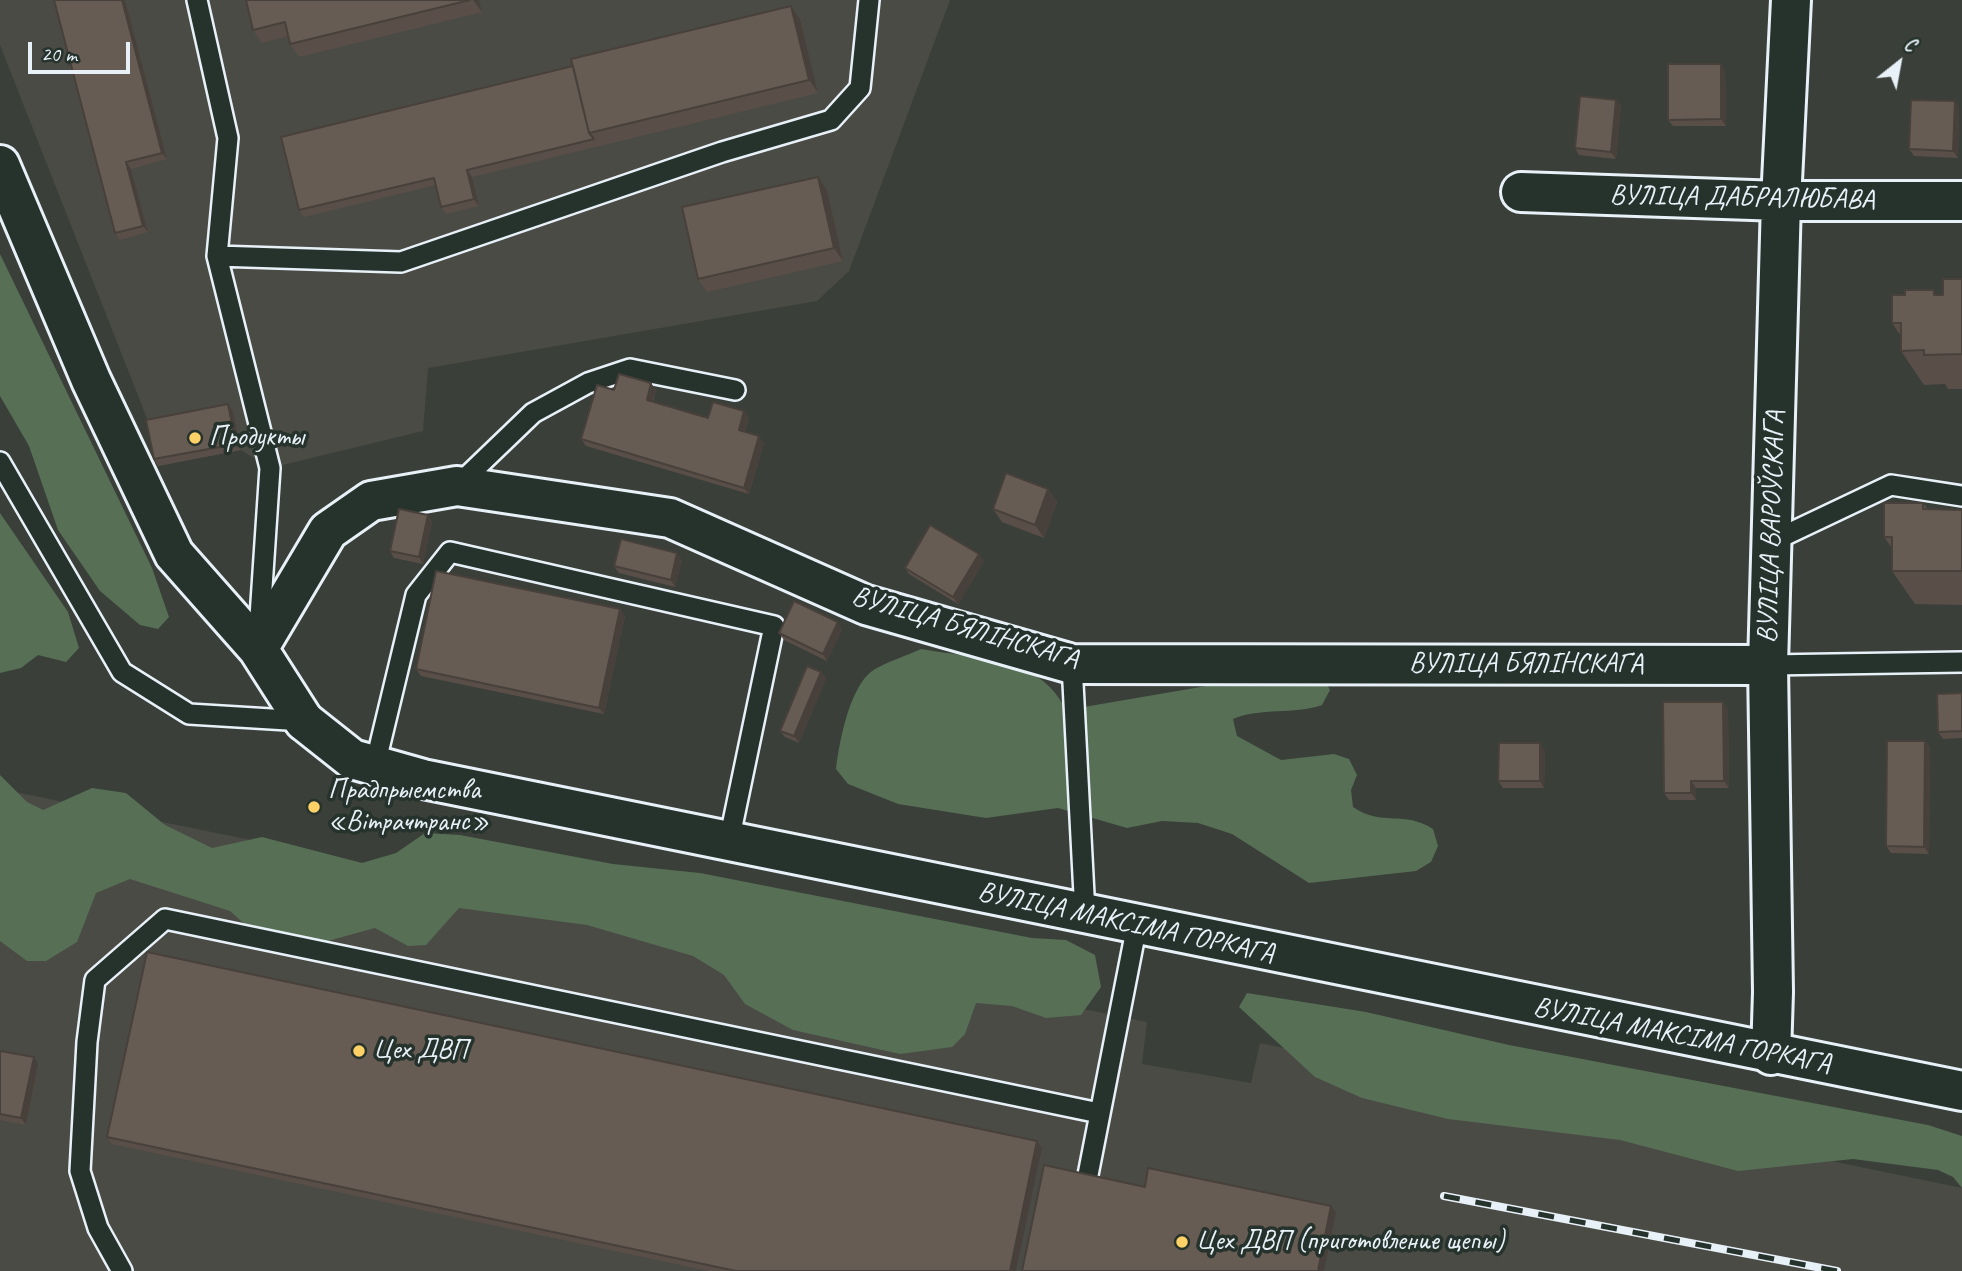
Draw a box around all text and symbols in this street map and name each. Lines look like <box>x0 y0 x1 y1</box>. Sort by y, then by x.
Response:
scale bar <box>32 28 133 72</box>
north arrow <box>1864 28 1934 98</box>
text: С <box>1900 32 1920 58</box>
text: 20 m <box>41 41 77 67</box>
street label: ВУЛІЦА ДАБРАЛЮБАВА <box>1609 179 1875 217</box>
street label: ВУЛІЦА ВАРОЎСКАГА <box>1751 410 1793 644</box>
place label: Продукты <box>209 421 304 455</box>
marker: Продукты <box>187 430 203 446</box>
street label: ВУЛІЦА БЯЛІНСКАГА <box>848 580 1082 676</box>
street label: ВУЛІЦА БЯЛІНСКАГА <box>1409 648 1643 682</box>
place label: Прадпрыемства «Вітрачтранс» <box>328 774 489 840</box>
marker: Прадпрыемства «Вітрачтранс» <box>306 799 322 815</box>
street label: ВУЛІЦА МАКСІМА ГОРКАГА <box>975 875 1277 971</box>
street label: ВУЛІЦА МАКСІМА ГОРКАГА <box>1530 991 1834 1081</box>
place label: Цех ДВП <box>373 1034 467 1068</box>
marker: Цех ДВП <box>351 1043 367 1059</box>
place label: Цех ДВП (приготовление щепы) <box>1196 1225 1504 1259</box>
marker: Цех ДВП (приготовление щепы) <box>1174 1234 1190 1250</box>

